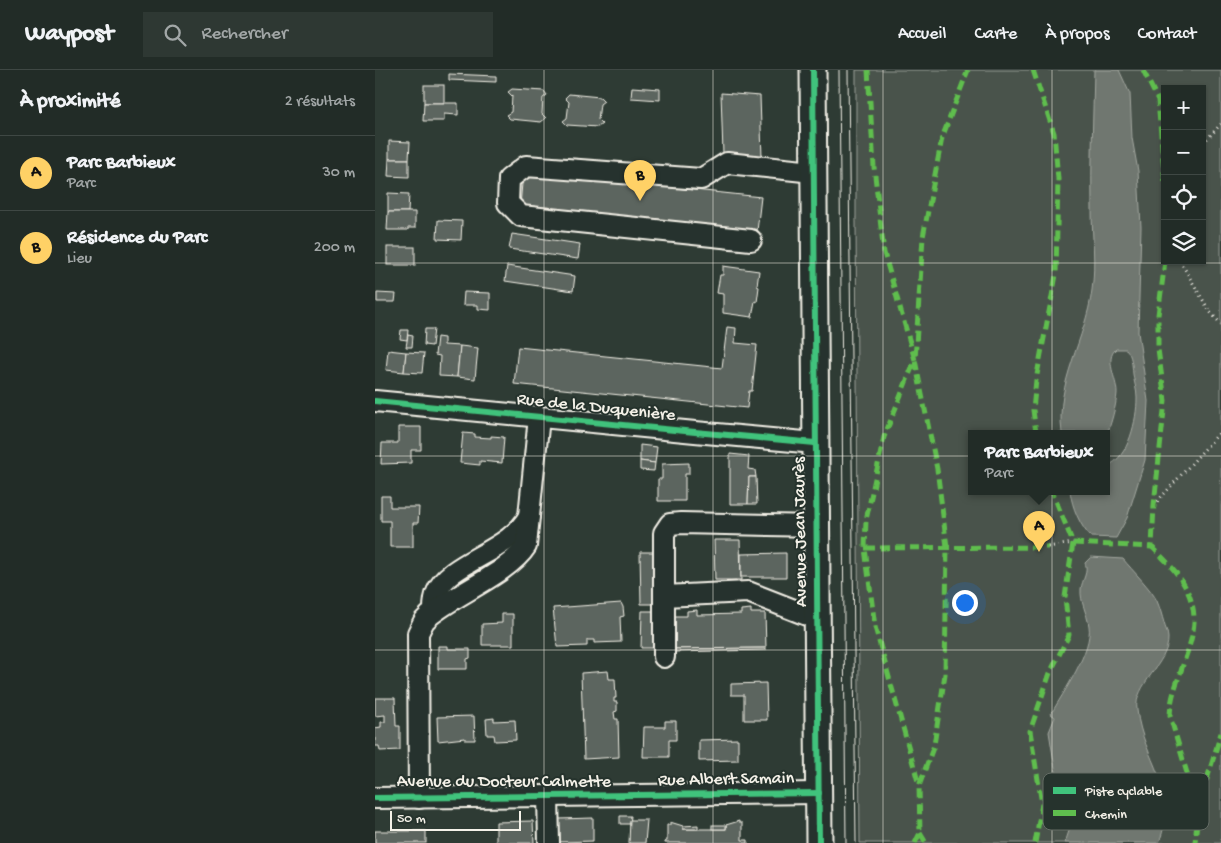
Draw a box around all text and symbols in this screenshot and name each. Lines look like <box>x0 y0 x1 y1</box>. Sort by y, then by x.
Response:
search box <box>143 12 493 57</box>
text: Waypost <box>25 20 113 49</box>
icon: search <box>161 21 189 49</box>
text: Rechercher <box>201 23 288 46</box>
text: Accueil <box>898 24 946 45</box>
text: Carte <box>974 24 1017 45</box>
text: À propos <box>1045 24 1110 45</box>
text: Contact <box>1138 24 1196 45</box>
map controls <box>1161 85 1206 265</box>
button: + <box>1161 85 1206 130</box>
text: À proximité <box>20 90 121 115</box>
text: 2 résultats <box>285 93 355 112</box>
button: − <box>1161 130 1206 175</box>
text: Parc Barbieux <box>67 152 176 175</box>
pin: B <box>624 160 656 201</box>
text: A <box>31 164 41 183</box>
text: 30 m <box>322 164 355 183</box>
text: Parc <box>67 175 96 194</box>
button: locate <box>1161 175 1206 220</box>
button: layers <box>1161 220 1206 265</box>
text: Résidence du Parc <box>67 227 207 250</box>
text: B <box>32 239 40 258</box>
text: 200 m <box>314 239 355 258</box>
text: Lieu <box>67 250 92 269</box>
street label: Rue de la Duquenière <box>515 389 677 427</box>
popup <box>968 430 1110 495</box>
text: Parc Barbieux <box>985 442 1093 465</box>
street label: Avenue Jean Jaurès <box>789 455 813 607</box>
text: Parc <box>985 465 1014 484</box>
pin: A <box>1023 511 1055 552</box>
your location <box>952 590 978 616</box>
street label: Rue Albert Samain <box>658 768 795 792</box>
street label: Avenue du Docteur Calmette <box>397 772 612 793</box>
legend <box>1043 773 1209 830</box>
text: Piste cyclable <box>1084 784 1163 801</box>
text: Chemin <box>1085 807 1127 824</box>
scale bar <box>390 808 521 831</box>
text: 50 m <box>397 811 426 828</box>

